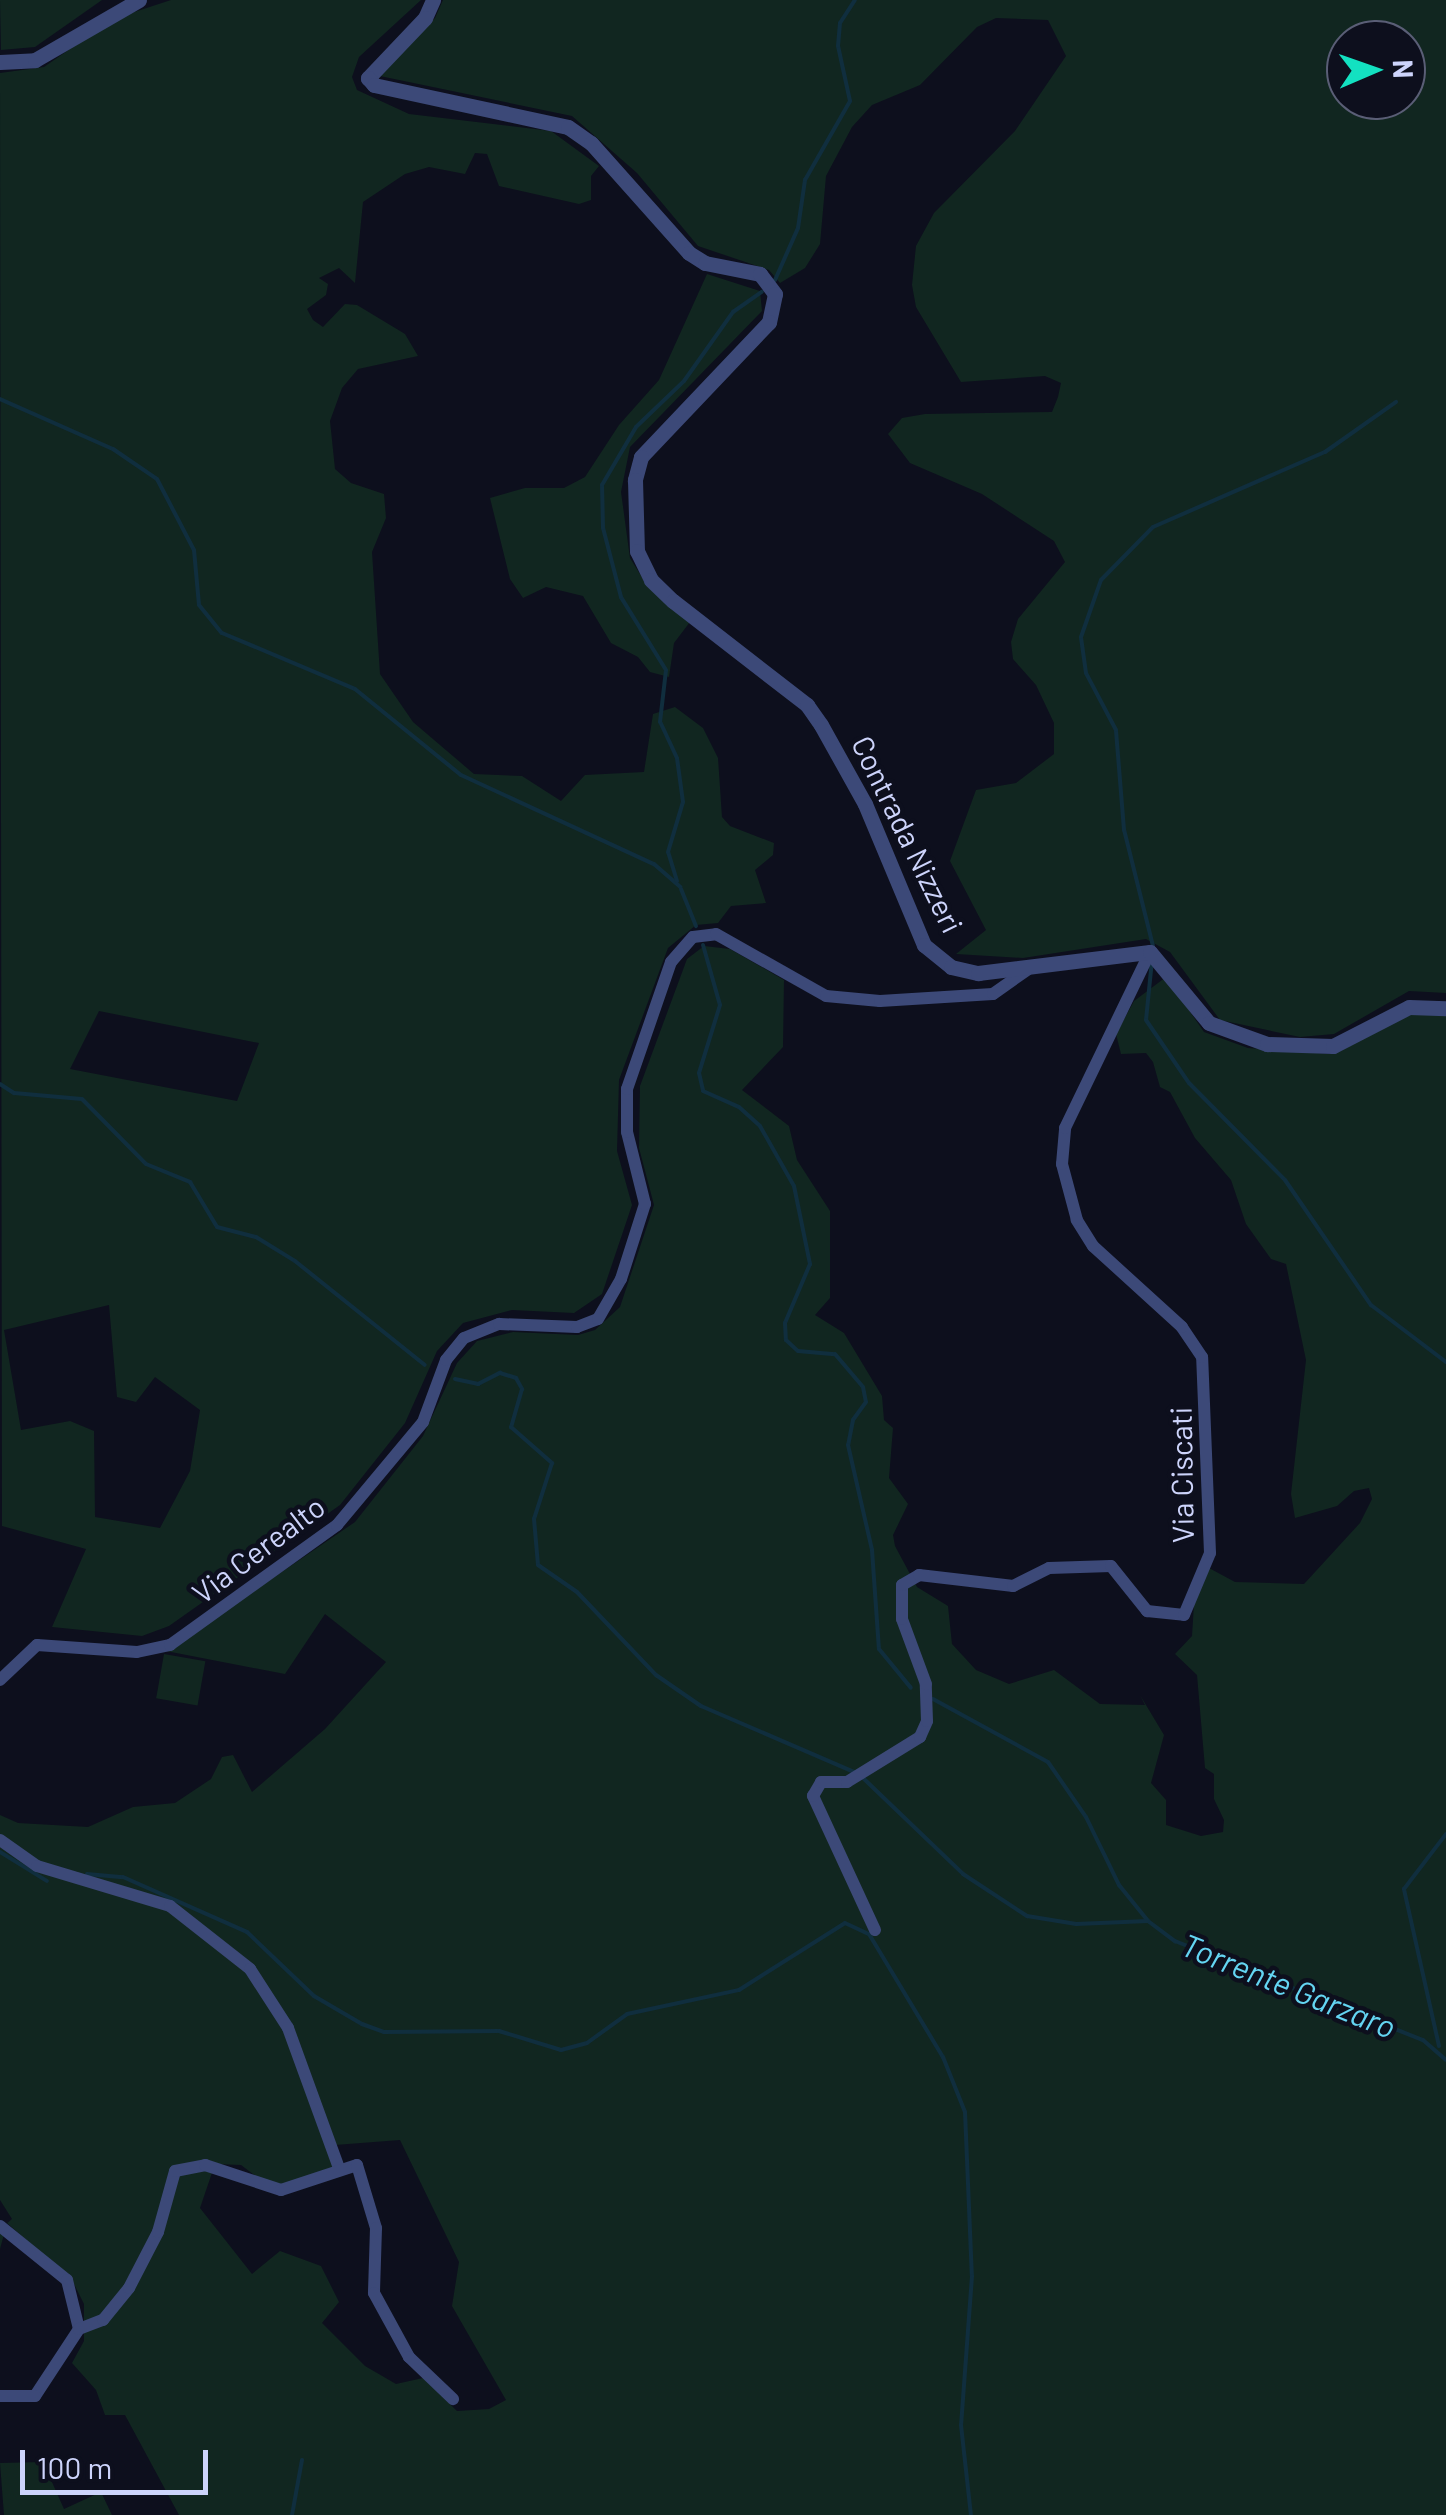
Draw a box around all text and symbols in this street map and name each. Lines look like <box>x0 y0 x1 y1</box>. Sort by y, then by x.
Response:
north arrow <box>1326 20 1426 120</box>
text: N <box>1387 59 1421 79</box>
street label: Contrada Nizzeri <box>845 730 971 938</box>
street label: Via Ciscati <box>1162 1407 1200 1543</box>
street label: Via Cerealto <box>185 1488 331 1610</box>
water label: Torrente Garzaro <box>1176 1925 1402 2045</box>
scale bar <box>25 2430 212 2492</box>
text: 100 m <box>37 2449 112 2485</box>

